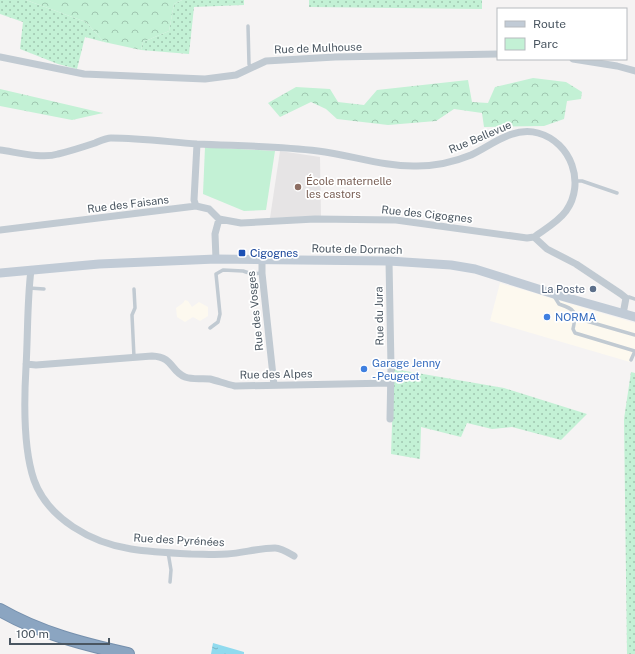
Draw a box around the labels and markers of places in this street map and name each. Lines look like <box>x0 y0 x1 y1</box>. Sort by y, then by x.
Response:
place label: École maternelle les castors <box>306 174 392 200</box>
marker: École maternelle les castors <box>293 182 303 192</box>
place label: Cigognes <box>250 247 299 259</box>
marker: Cigognes <box>237 248 247 258</box>
place label: La Poste <box>541 283 585 295</box>
marker: La Poste <box>588 284 598 294</box>
place label: NORMA <box>555 311 597 323</box>
marker: NORMA <box>542 312 552 322</box>
place label: Garage Jenny - Peugeot <box>372 357 441 382</box>
marker: Garage Jenny - Peugeot <box>359 364 369 374</box>

